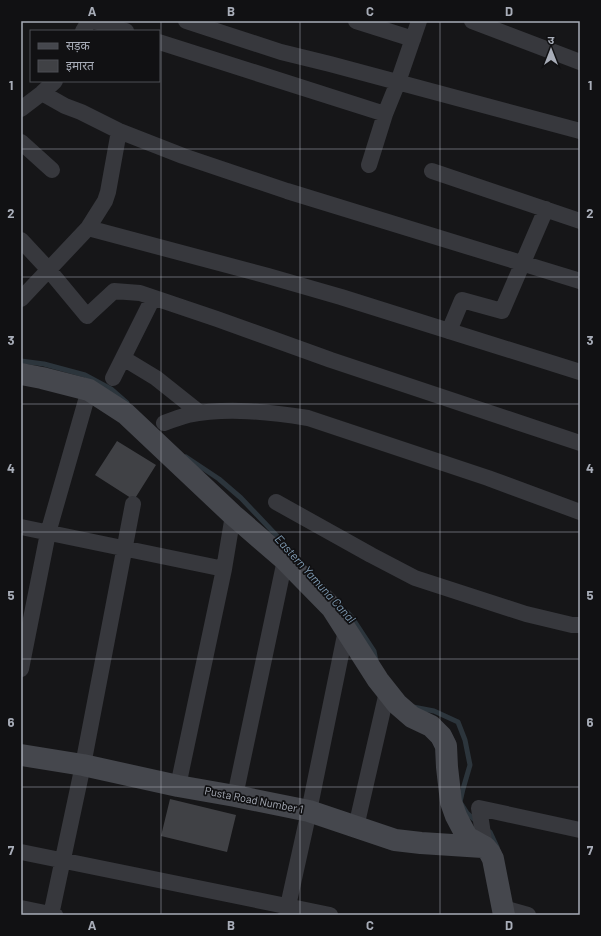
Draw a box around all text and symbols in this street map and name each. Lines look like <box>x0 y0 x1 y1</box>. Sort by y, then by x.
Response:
text: A <box>88 3 97 19</box>
text: B <box>227 3 235 19</box>
text: C <box>366 3 374 19</box>
text: D <box>505 3 513 19</box>
legend <box>30 30 160 82</box>
north arrow <box>531 30 571 70</box>
text: उ <box>548 33 555 46</box>
text: सड़क <box>66 38 91 53</box>
text: इमारत <box>66 58 95 73</box>
text: 1 <box>9 77 13 93</box>
text: 1 <box>588 77 592 93</box>
text: 2 <box>7 205 15 221</box>
text: 2 <box>586 205 594 221</box>
text: 3 <box>7 332 15 348</box>
text: 3 <box>586 332 594 348</box>
text: 4 <box>7 460 15 476</box>
text: 4 <box>586 460 594 476</box>
water label: Eastern Yamuna Canal <box>273 531 359 625</box>
text: 5 <box>7 587 15 603</box>
text: 5 <box>586 587 594 603</box>
text: 6 <box>8 714 15 730</box>
text: 6 <box>587 714 594 730</box>
street label: Pusta Road Number 1 <box>204 784 305 815</box>
text: 7 <box>8 842 15 858</box>
text: 7 <box>587 842 594 858</box>
text: A <box>88 917 97 933</box>
text: B <box>227 917 235 933</box>
text: C <box>366 917 374 933</box>
text: D <box>505 917 513 933</box>

